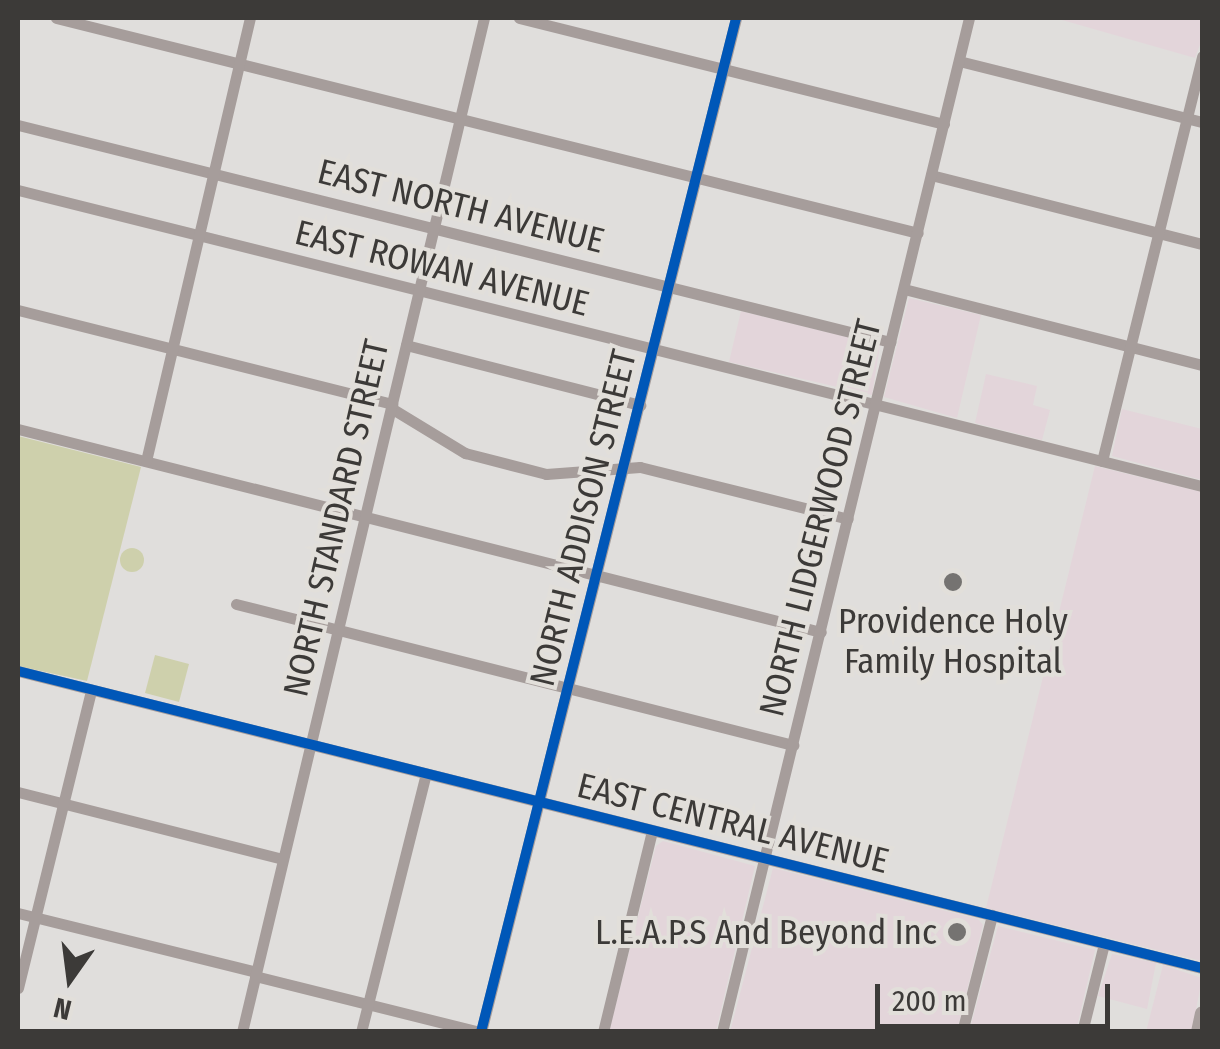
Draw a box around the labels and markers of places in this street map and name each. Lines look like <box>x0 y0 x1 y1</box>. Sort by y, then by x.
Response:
marker: Providence Holy Family Hospital <box>940 569 966 595</box>
place label: Providence Holy Family Hospital <box>838 600 1068 682</box>
place label: L.E.A.P.S And Beyond Inc <box>595 911 937 953</box>
marker: L.E.A.P.S And Beyond Inc <box>946 921 968 943</box>

